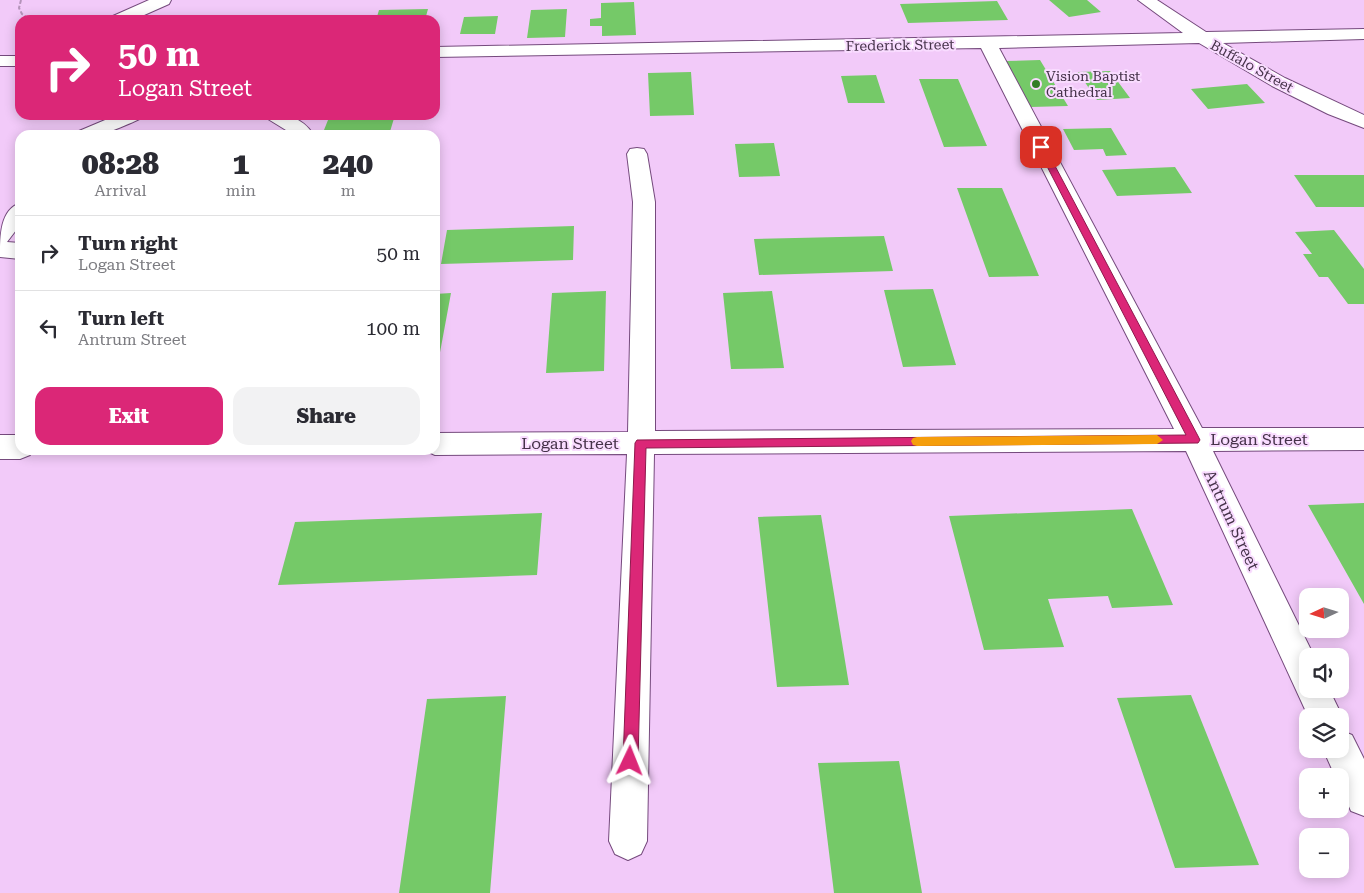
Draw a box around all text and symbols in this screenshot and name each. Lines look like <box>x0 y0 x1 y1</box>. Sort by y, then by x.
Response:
text: 50 m <box>118 34 200 75</box>
icon: right <box>35 35 100 100</box>
street label: Frederick Street <box>845 36 955 54</box>
street label: Buffalo Street <box>1208 37 1296 95</box>
place label: Vision Baptist Cathedral <box>1046 68 1140 100</box>
text: Logan Street <box>118 76 252 101</box>
marker: Vision Baptist Cathedral <box>1030 78 1042 90</box>
pin <box>1020 126 1062 168</box>
icon: arrive <box>1027 133 1055 161</box>
text: 08:28 <box>82 146 159 181</box>
text: 1 <box>232 146 249 181</box>
text: 240 <box>323 146 373 181</box>
text: Arrival <box>94 181 146 200</box>
text: min <box>226 181 256 200</box>
text: m <box>341 181 355 200</box>
text: Turn right <box>78 232 178 255</box>
icon: right <box>35 239 63 267</box>
text: 50 m <box>377 242 420 265</box>
text: Logan Street <box>78 255 176 274</box>
text: Turn left <box>78 307 164 330</box>
icon: left <box>35 314 63 342</box>
text: 100 m <box>366 317 420 340</box>
text: Antrum Street <box>78 330 187 349</box>
button: Exit <box>35 387 223 445</box>
button: Share <box>233 387 420 445</box>
street label: Logan Street <box>1210 430 1308 449</box>
street label: Logan Street <box>521 434 619 453</box>
street label: Antrum Street <box>1200 467 1263 573</box>
north arrow <box>1299 588 1349 638</box>
map controls <box>1299 588 1349 878</box>
button: sound <box>1299 648 1349 698</box>
button: layers <box>1299 708 1349 758</box>
position arrow <box>603 734 655 786</box>
button: + <box>1299 768 1349 818</box>
button: − <box>1299 828 1349 878</box>

